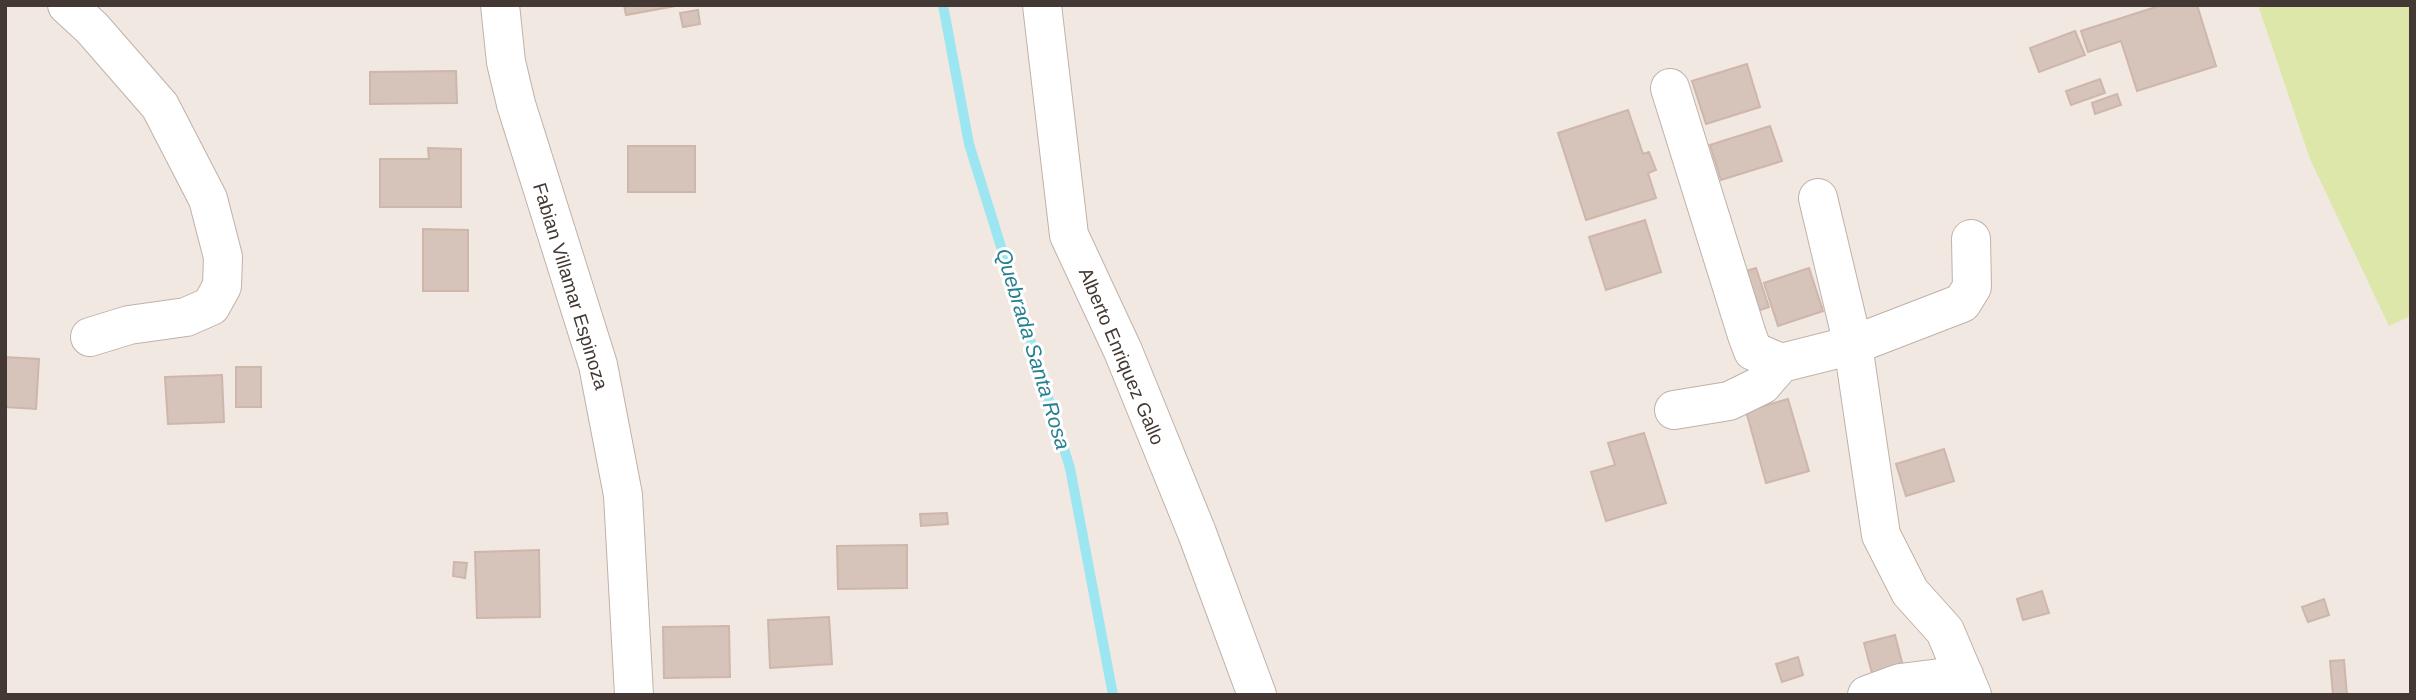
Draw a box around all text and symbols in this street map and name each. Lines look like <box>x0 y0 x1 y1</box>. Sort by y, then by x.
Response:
street label: Fabian Villamar Espinoza <box>529 180 612 392</box>
water label: Quebrada Santa Rosa <box>992 246 1075 452</box>
street label: Alberto Enriquez Gallo <box>1075 265 1168 448</box>

